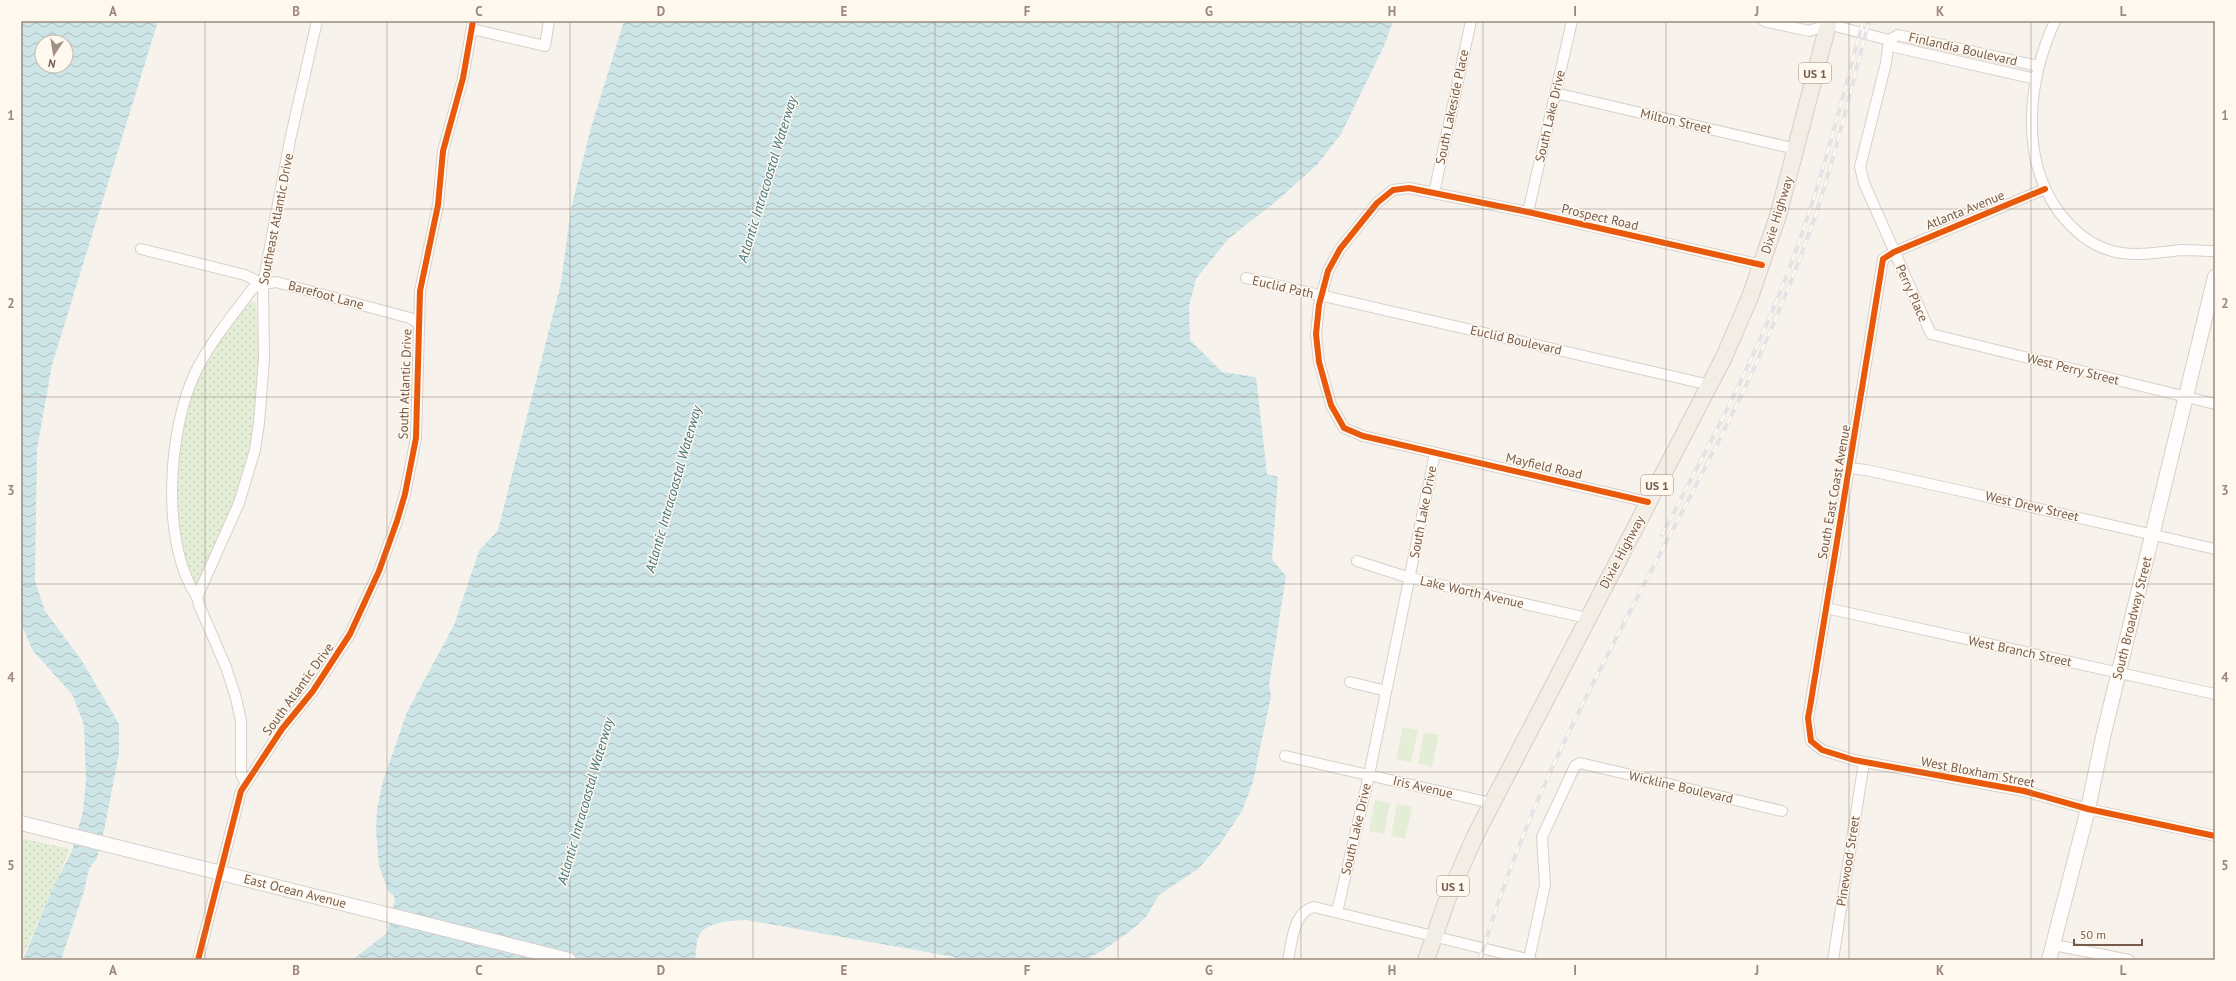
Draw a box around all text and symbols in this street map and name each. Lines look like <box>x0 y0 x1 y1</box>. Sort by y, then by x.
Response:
text: A <box>109 3 117 20</box>
text: B <box>292 3 300 20</box>
text: C <box>475 3 483 20</box>
text: D <box>657 3 665 20</box>
text: E <box>841 3 848 20</box>
text: F <box>1024 3 1031 20</box>
text: G <box>1205 3 1213 20</box>
text: H <box>1388 3 1396 20</box>
text: I <box>1573 3 1577 20</box>
text: J <box>1754 3 1759 20</box>
text: K <box>1936 3 1944 20</box>
text: L <box>2120 3 2127 20</box>
street label: Finlandia Boulevard <box>1907 28 2019 70</box>
north arrow <box>34 34 74 74</box>
street label: South Lakeside Place <box>1432 48 1472 166</box>
text: N <box>47 56 57 71</box>
road number: US 1 <box>1799 63 1831 83</box>
street label: South Lake Drive <box>1531 68 1569 164</box>
water label: Atlantic Intracoastal Waterway <box>733 93 801 265</box>
street label: Milton Street <box>1639 105 1714 138</box>
text: 1 <box>7 107 15 124</box>
text: 1 <box>2221 107 2229 124</box>
street label: Southeast Atlantic Drive <box>255 152 297 286</box>
street label: Dixie Highway <box>1757 174 1797 256</box>
street label: Atlanta Avenue <box>1923 186 2007 234</box>
street label: Prospect Road <box>1560 200 1640 234</box>
street label: Perry Place <box>1892 262 1932 324</box>
street label: Euclid Path <box>1251 272 1315 302</box>
street label: Barefoot Lane <box>286 277 366 313</box>
text: 2 <box>7 295 15 312</box>
text: 2 <box>2221 295 2229 312</box>
street label: Euclid Boulevard <box>1469 321 1563 359</box>
street label: South Atlantic Drive <box>395 328 415 440</box>
street label: West Perry Street <box>2025 349 2122 389</box>
water label: Atlantic Intracoastal Waterway <box>640 403 706 576</box>
street label: South East Coast Avenue <box>1814 423 1854 561</box>
street label: Mayfield Road <box>1504 449 1584 483</box>
street label: South Lake Drive <box>1406 464 1440 560</box>
road number: US 1 <box>1641 475 1673 495</box>
text: 3 <box>7 482 15 499</box>
text: 3 <box>2221 482 2229 499</box>
street label: West Drew Street <box>1984 487 2081 525</box>
street label: Dixie Highway <box>1596 512 1648 592</box>
street label: South Broadway Street <box>2108 554 2156 681</box>
street label: Lake Worth Avenue <box>1418 572 1526 612</box>
street label: West Branch Street <box>1967 632 2074 670</box>
street label: South Atlantic Drive <box>259 639 337 739</box>
text: 4 <box>7 669 15 686</box>
text: 4 <box>2221 669 2229 686</box>
water label: Atlantic Intracoastal Waterway <box>552 715 618 888</box>
street label: West Bloxham Street <box>1920 753 2037 791</box>
street label: Wickline Boulevard <box>1627 767 1735 807</box>
street label: Iris Avenue <box>1391 772 1455 802</box>
street label: South Lake Drive <box>1337 781 1375 877</box>
street label: Pinewood Street <box>1832 814 1864 907</box>
text: 5 <box>7 857 15 874</box>
text: 5 <box>2221 857 2229 874</box>
street label: East Ocean Avenue <box>242 870 348 912</box>
road number: US 1 <box>1437 876 1469 896</box>
scale bar <box>2074 921 2142 947</box>
text: 50 m <box>2080 927 2106 942</box>
text: A <box>109 962 117 979</box>
text: B <box>292 962 300 979</box>
text: C <box>475 962 483 979</box>
text: D <box>657 962 665 979</box>
text: E <box>841 962 848 979</box>
text: F <box>1024 962 1031 979</box>
text: G <box>1205 962 1213 979</box>
text: H <box>1388 962 1396 979</box>
text: I <box>1573 962 1577 979</box>
text: J <box>1754 962 1759 979</box>
text: K <box>1936 962 1944 979</box>
text: L <box>2120 962 2127 979</box>

